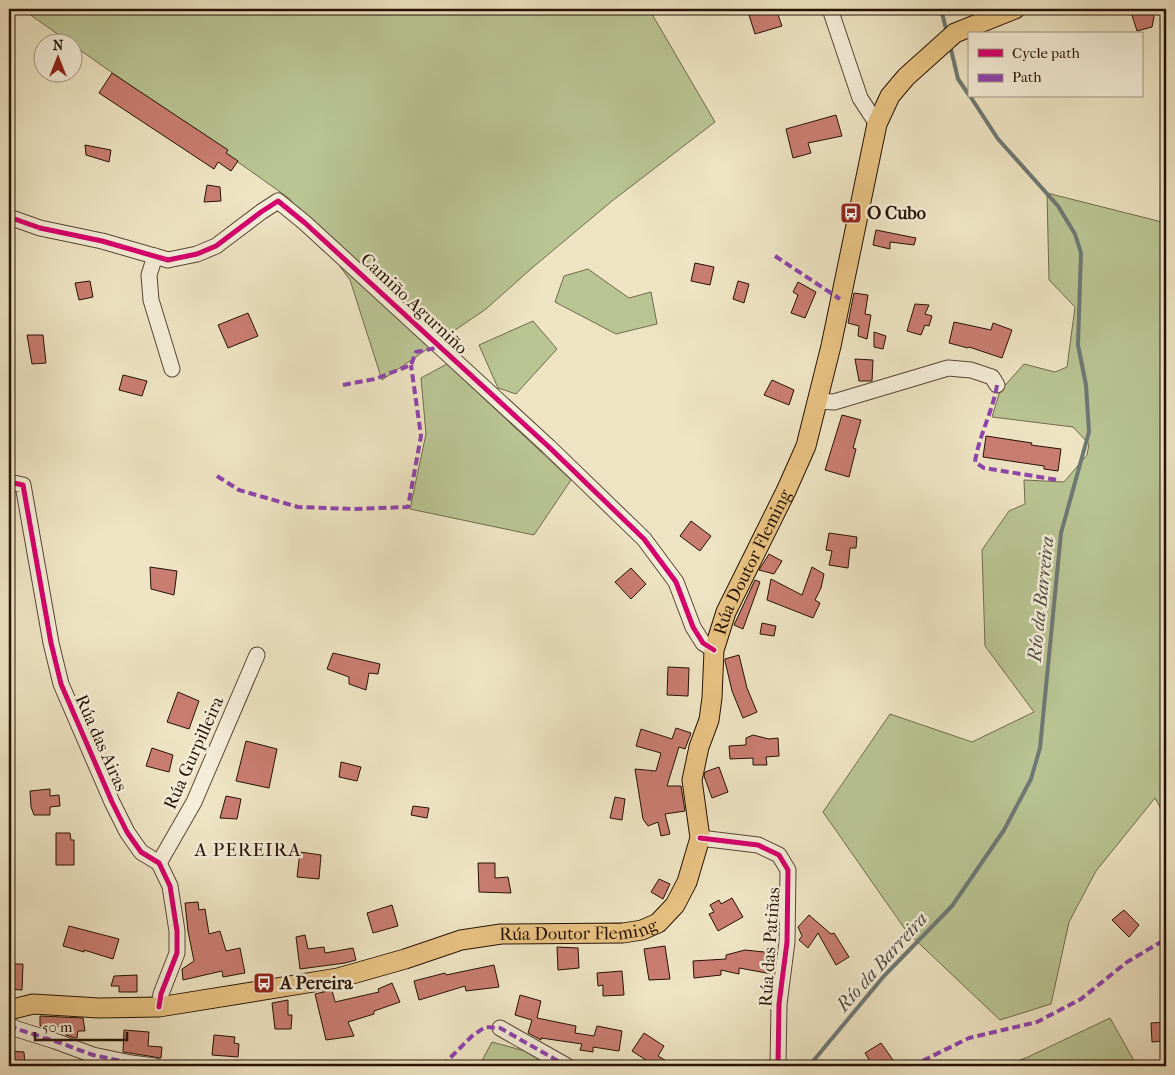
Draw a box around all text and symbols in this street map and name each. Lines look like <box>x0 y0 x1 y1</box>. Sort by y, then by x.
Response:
north arrow <box>32 32 82 82</box>
legend <box>968 32 1142 98</box>
text: N <box>53 37 64 54</box>
text: Cycle path <box>1012 44 1080 62</box>
text: Path <box>1012 68 1042 86</box>
bus stop icon: O Cubo <box>839 201 863 225</box>
place label: O Cubo <box>867 203 926 224</box>
street label: Camiño Agurniño <box>356 249 472 359</box>
street label: Rúa Doutor Fleming <box>709 486 796 637</box>
water label: Río da Barreira <box>1023 535 1059 665</box>
street label: Rúa das Airas <box>70 692 132 795</box>
street label: Rúa Gurpilleira <box>160 693 229 813</box>
district label: A PEREIRA <box>193 839 302 861</box>
street label: Rúa das Patiñas <box>755 886 785 1008</box>
water label: Río da Barreira <box>830 908 932 1018</box>
street label: Rúa Doutor Fleming <box>499 914 661 945</box>
bus stop icon: A Pereira <box>252 971 276 995</box>
place label: A Pereira <box>279 973 353 994</box>
scale bar <box>35 1010 128 1042</box>
text: 50 m <box>42 1018 73 1036</box>

